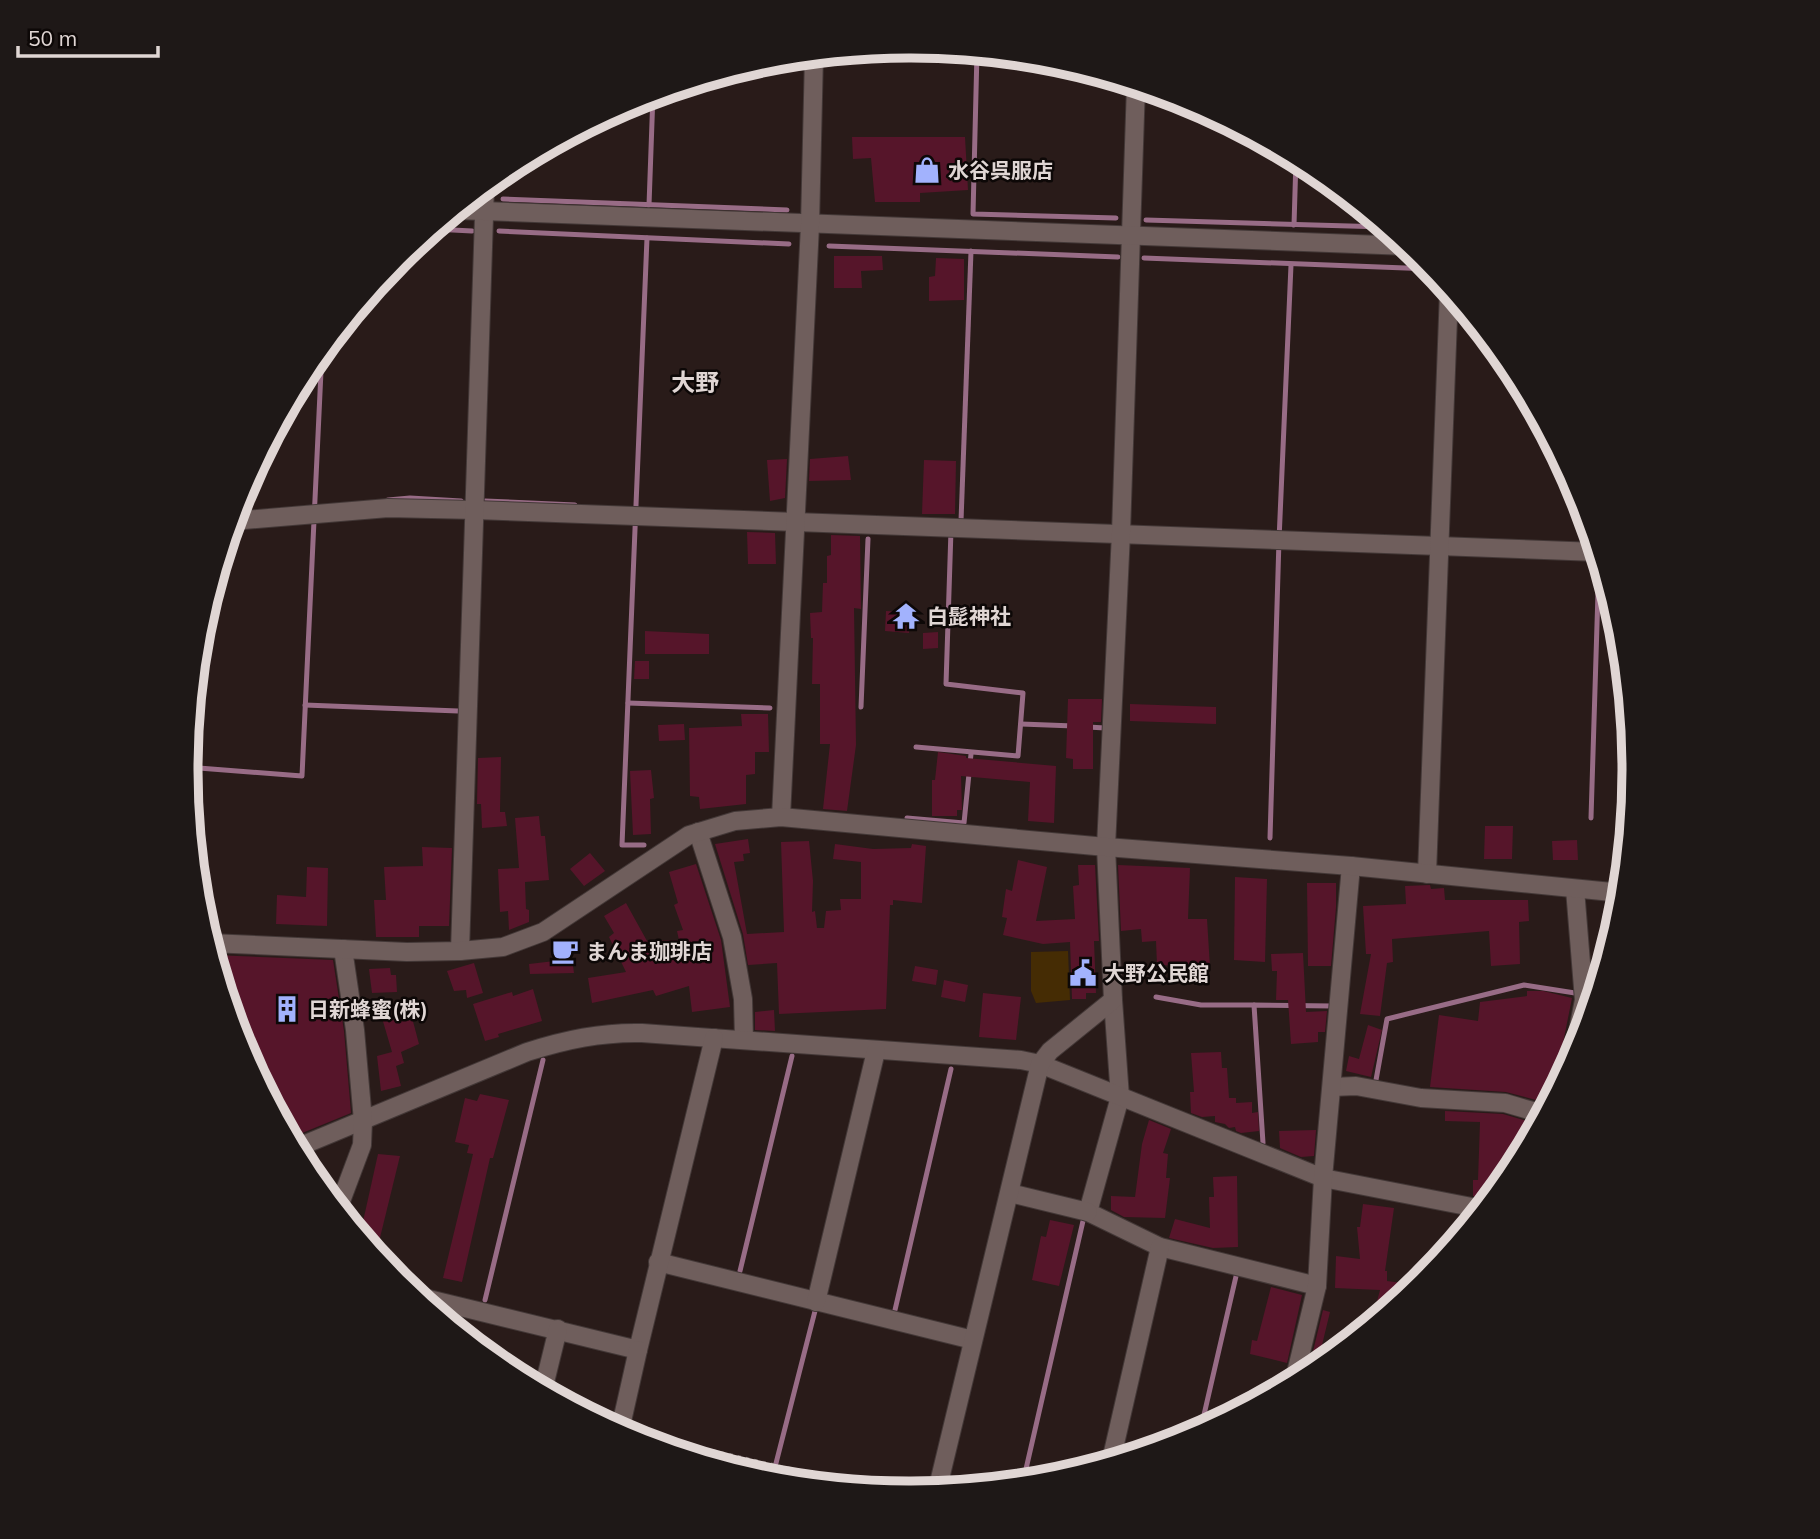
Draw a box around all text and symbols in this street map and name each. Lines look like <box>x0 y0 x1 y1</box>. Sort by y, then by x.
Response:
scale bar <box>18 14 158 58</box>
text: 50 m <box>28 25 77 51</box>
shop icon: 水谷呉服店 <box>912 155 942 185</box>
place label: 水谷呉服店 <box>948 157 1053 183</box>
district label: 大野 <box>671 367 719 397</box>
temple icon: 白髭神社 <box>891 601 921 631</box>
place label: 白髭神社 <box>927 603 1011 629</box>
cafe icon: まんま珈琲店 <box>550 936 580 966</box>
place label: まんま珈琲店 <box>586 938 712 964</box>
public building icon: 大野公民館 <box>1068 958 1098 988</box>
place label: 大野公民館 <box>1104 960 1209 986</box>
building icon: 日新蜂蜜(株) <box>272 994 302 1024</box>
place label: 日新蜂蜜(株) <box>308 996 428 1022</box>

